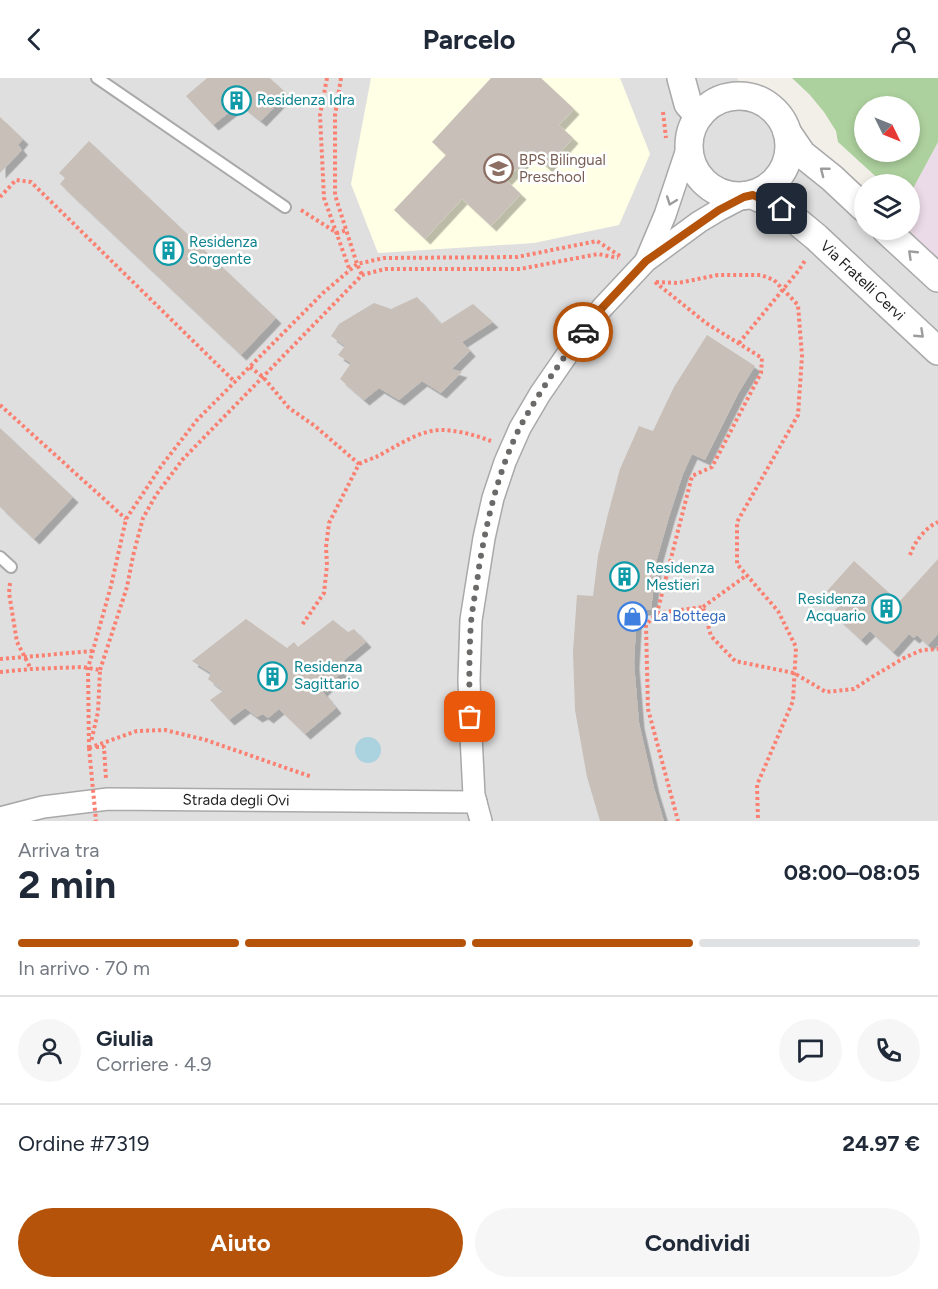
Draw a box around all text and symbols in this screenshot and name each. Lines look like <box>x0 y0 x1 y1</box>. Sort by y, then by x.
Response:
icon: back <box>18 23 51 56</box>
text: Parcelo <box>423 23 515 56</box>
icon: person <box>887 23 920 56</box>
building icon: Residenza Idra <box>220 84 252 116</box>
place label: Residenza Idra <box>257 91 355 109</box>
north arrow <box>854 96 920 162</box>
map controls <box>854 96 920 240</box>
place label: BPS Bilingual Preschool <box>519 151 606 186</box>
school or university icon: BPS Bilingual Preschool <box>482 153 514 185</box>
one-way arrow <box>819 168 830 179</box>
button: layers <box>854 174 920 240</box>
pin <box>756 183 807 234</box>
icon: home <box>765 192 798 225</box>
one-way arrow <box>665 195 678 206</box>
place label: Residenza Sorgente <box>189 233 257 268</box>
building icon: Residenza Sorgente <box>152 235 184 267</box>
street label: Via Fratelli Cervi <box>817 237 909 324</box>
one-way arrow <box>909 250 919 261</box>
courier <box>553 302 613 362</box>
icon: car <box>567 316 600 349</box>
one-way arrow <box>913 327 924 338</box>
place label: Residenza Mestieri <box>646 559 714 594</box>
building icon: Residenza Mestieri <box>609 561 641 593</box>
place label: Residenza Acquario <box>798 590 866 625</box>
building icon: Residenza Acquario <box>871 592 903 624</box>
shop icon: La Bottega <box>616 600 648 632</box>
place label: La Bottega <box>653 607 726 625</box>
place label: Residenza Sagittario <box>294 658 362 693</box>
building icon: Residenza Sagittario <box>257 660 289 692</box>
pin <box>444 691 495 742</box>
icon: bag <box>453 700 486 733</box>
street label: Strada degli Ovi <box>183 791 290 809</box>
text: Arriva tra <box>18 838 100 862</box>
text: 08:00–08:05 <box>784 859 920 886</box>
text: 2 min <box>18 861 116 908</box>
text: In arrivo · 70 m <box>18 956 150 980</box>
button: person <box>18 1019 81 1082</box>
button: chat <box>779 1019 842 1082</box>
button: phone <box>857 1019 920 1082</box>
text: Giulia <box>96 1025 154 1052</box>
text: Corriere · 4.9 <box>96 1052 212 1076</box>
text: Ordine #7319 <box>18 1130 149 1157</box>
text: 24.97 € <box>842 1130 920 1157</box>
button: Aiuto <box>18 1208 463 1277</box>
button: Condividi <box>475 1208 920 1277</box>

